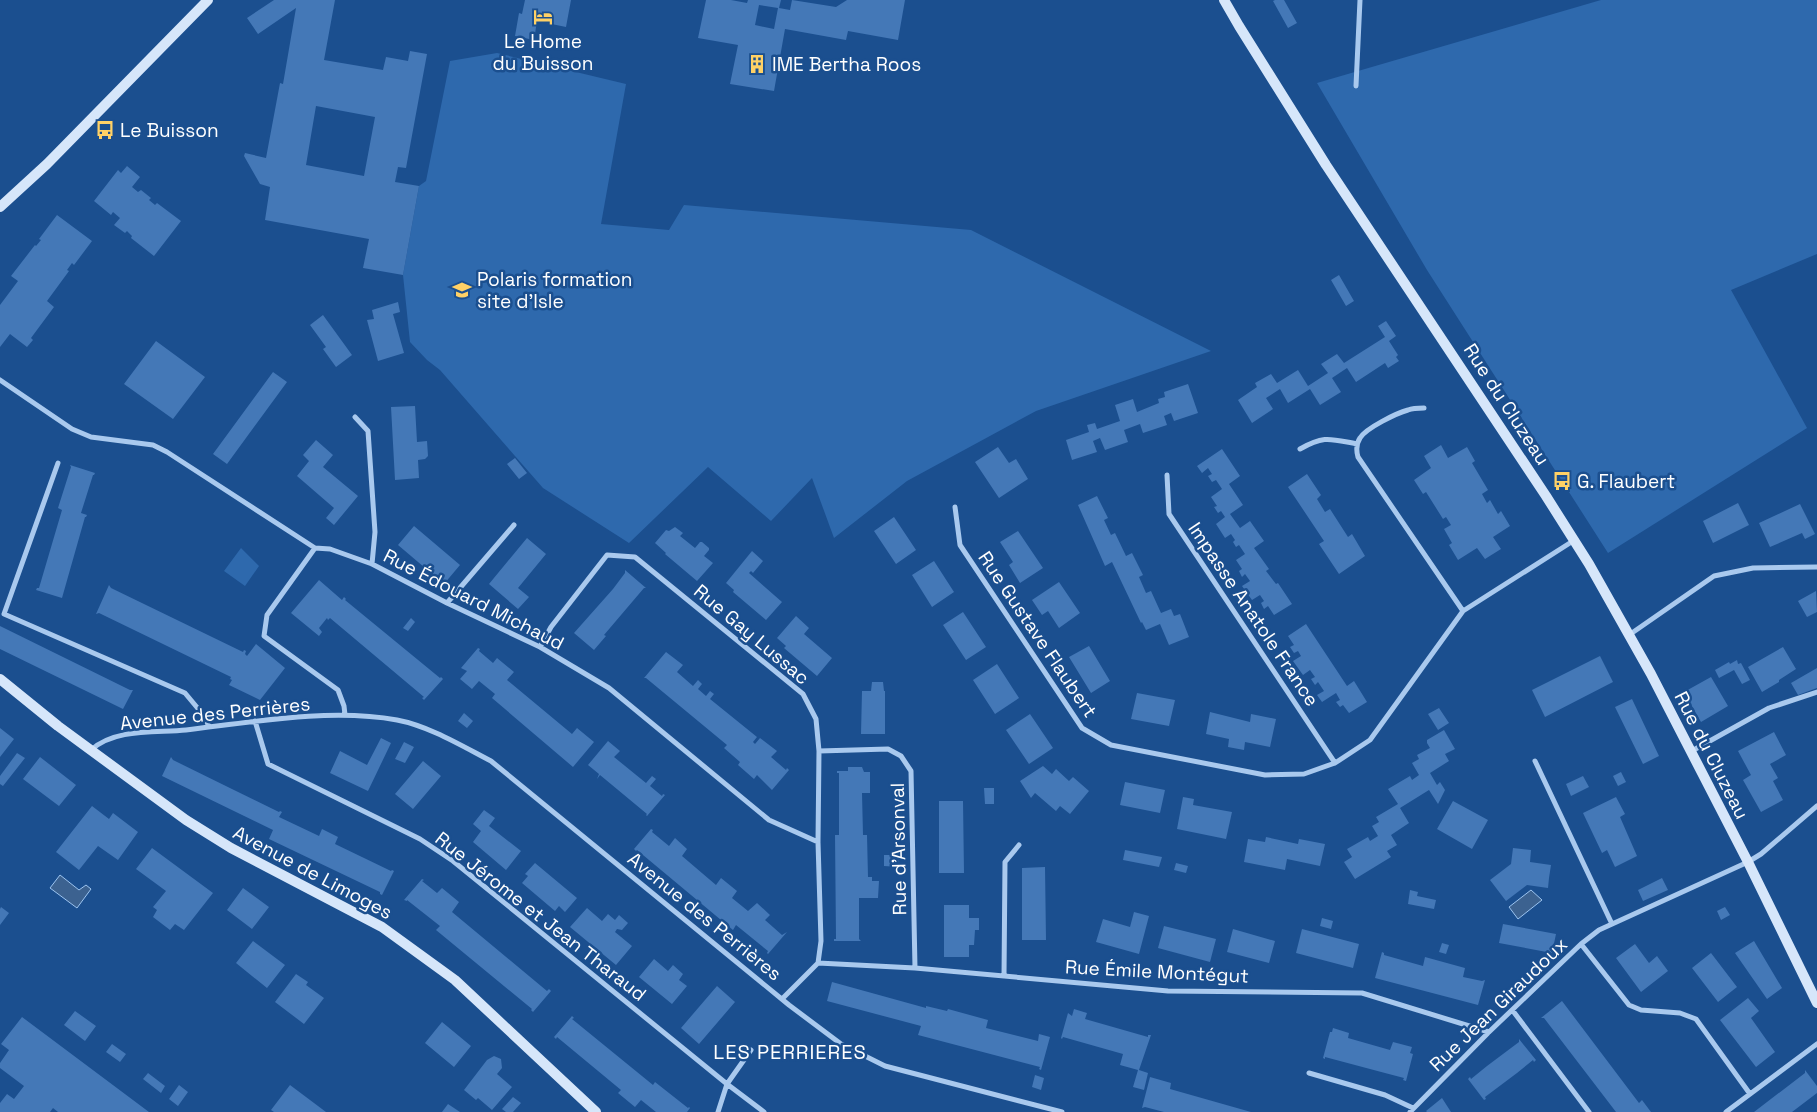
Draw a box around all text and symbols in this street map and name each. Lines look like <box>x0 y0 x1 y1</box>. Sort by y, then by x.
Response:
hotel icon: Le Home du Buisson <box>532 6 554 28</box>
place label: Le Home du Buisson <box>492 29 594 76</box>
place label: IME Bertha Roos <box>772 52 921 77</box>
building icon: IME Bertha Roos <box>746 53 768 75</box>
place label: Le Buisson <box>120 118 219 143</box>
bus stop icon: Le Buisson <box>94 119 116 141</box>
place label: Polaris formation site d'Isle <box>477 267 632 314</box>
school or university icon: Polaris formation site d'Isle <box>451 279 473 301</box>
street label: Rue du Cluzeau <box>1458 339 1555 470</box>
place label: G. Flaubert <box>1577 469 1675 494</box>
bus stop icon: G. Flaubert <box>1551 470 1573 492</box>
street label: Impasse Anatole France <box>1183 517 1325 711</box>
street label: Rue Édouard Michaud <box>379 543 568 656</box>
street label: Rue Gustave Flaubert <box>973 546 1103 722</box>
street label: Rue Gay Lussac <box>689 579 815 690</box>
street label: Rue du Cluzeau <box>1669 687 1754 823</box>
street label: Avenue des Perrières <box>119 691 311 736</box>
street label: Rue d'Arsonval <box>885 782 912 916</box>
street label: Avenue de Limoges <box>229 820 397 925</box>
street label: Rue Jérome et Jean Tharaud <box>430 826 651 1007</box>
street label: Avenue des Perrières <box>623 847 787 986</box>
street label: Rue Jean Giraudoux <box>1424 932 1573 1077</box>
street label: Rue Émile Montégut <box>1064 954 1250 989</box>
district label: LES PERRIERES <box>713 1039 867 1065</box>

